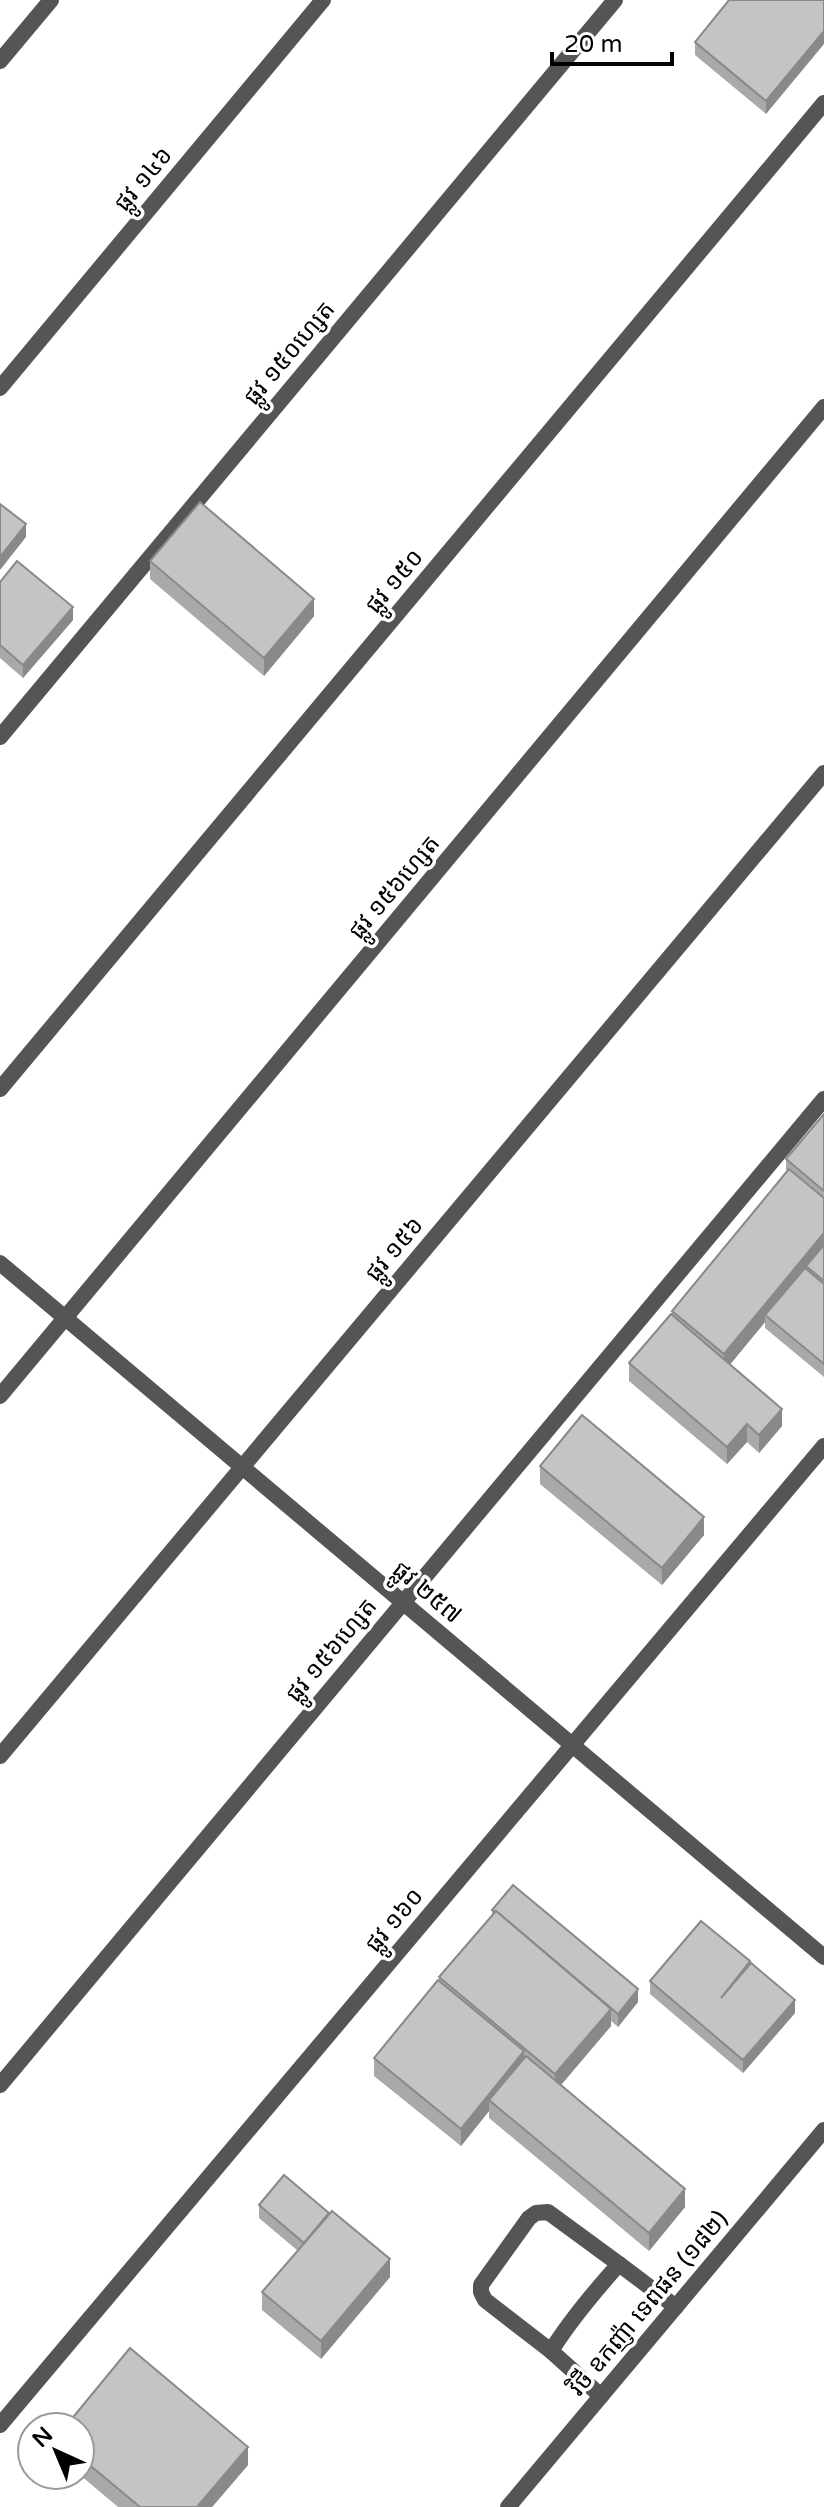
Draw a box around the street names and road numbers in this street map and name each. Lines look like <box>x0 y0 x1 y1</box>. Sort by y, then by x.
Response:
street label: ផ្លូវ ១៤៦ <box>108 141 184 222</box>
street label: ផ្លូវ ១៥០ហ្សេត <box>238 295 347 416</box>
street label: ផ្លូវ ១៥០ <box>359 543 435 624</box>
street label: ផ្លូវ ១៥៦ហ្សេត <box>343 829 452 950</box>
street label: ផ្លូវ ១៥៦ <box>359 1211 435 1292</box>
street label: ផ្លូវ ២៥៧ <box>382 1555 467 1635</box>
street label: ផ្លូវ ១៥៦ហ្សេត <box>280 1592 389 1713</box>
street label: ផ្លូវ ១៦០ <box>359 1882 435 1963</box>
street label: វិថី ឧកញ៉ា ទេពផន (១៨២) <box>561 2204 734 2402</box>

